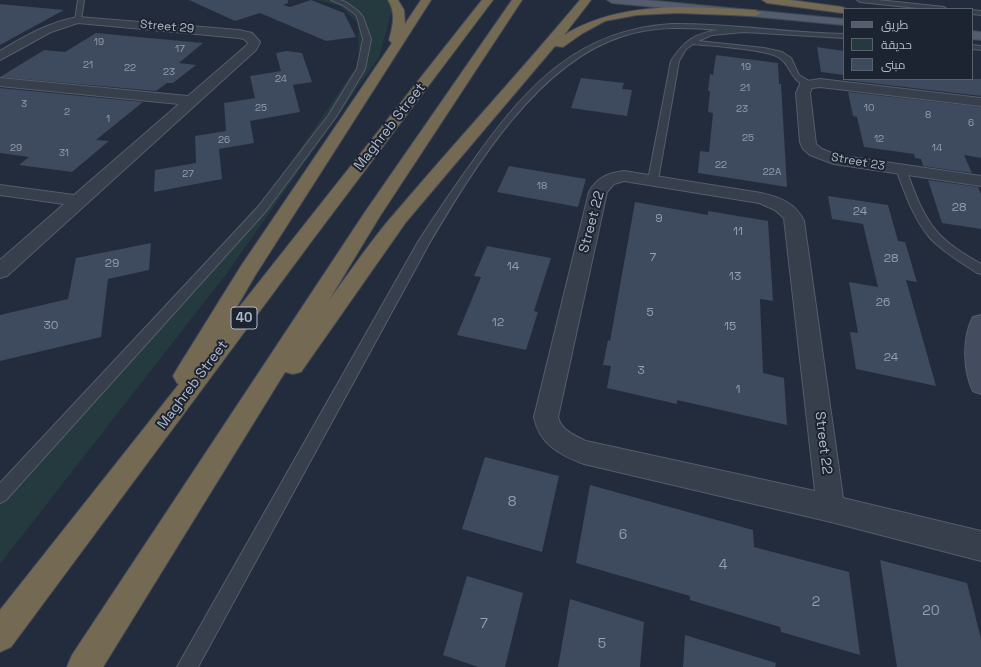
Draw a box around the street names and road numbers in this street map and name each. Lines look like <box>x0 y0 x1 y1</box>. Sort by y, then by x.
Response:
street label: Street 29 <box>139 17 195 37</box>
street label: Maghreb Street <box>351 80 429 174</box>
street label: Street 23 <box>830 150 886 174</box>
street label: Street 22 <box>576 189 608 255</box>
road number: 40 <box>231 307 257 329</box>
street label: Maghreb Street <box>154 338 232 432</box>
street label: Street 22 <box>811 411 835 475</box>

